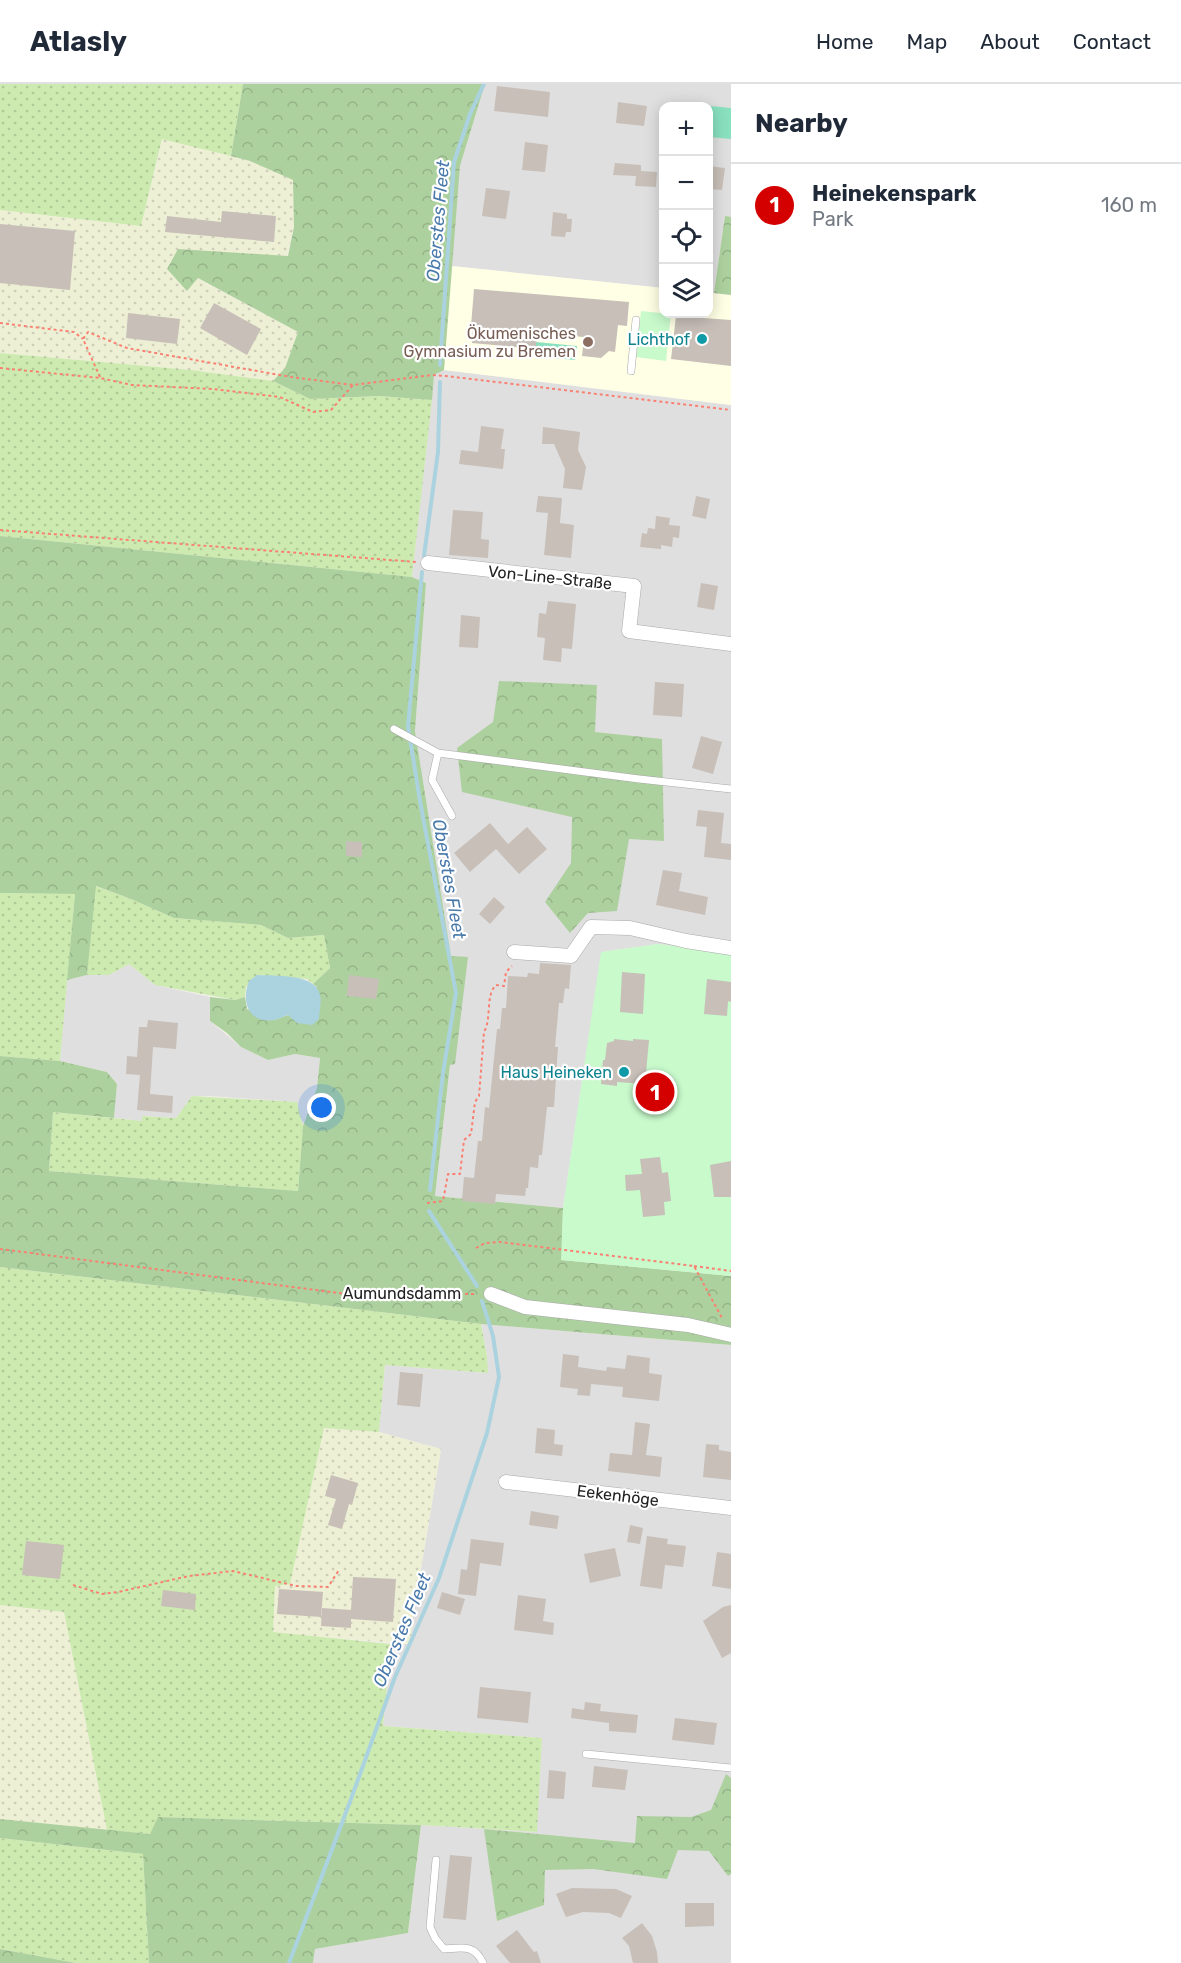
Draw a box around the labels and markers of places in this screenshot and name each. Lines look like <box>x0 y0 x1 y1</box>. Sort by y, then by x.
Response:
place label: Ökumenisches Gymnasium zu Bremen <box>404 324 576 361</box>
place label: Lichthof <box>627 330 691 349</box>
marker: Lichthof <box>695 332 709 346</box>
marker: Ökumenisches Gymnasium zu Bremen <box>581 335 595 349</box>
place label: Haus Heineken <box>501 1063 612 1082</box>
marker: Haus Heineken <box>617 1065 631 1079</box>
pin: 1 <box>636 1070 674 1114</box>

